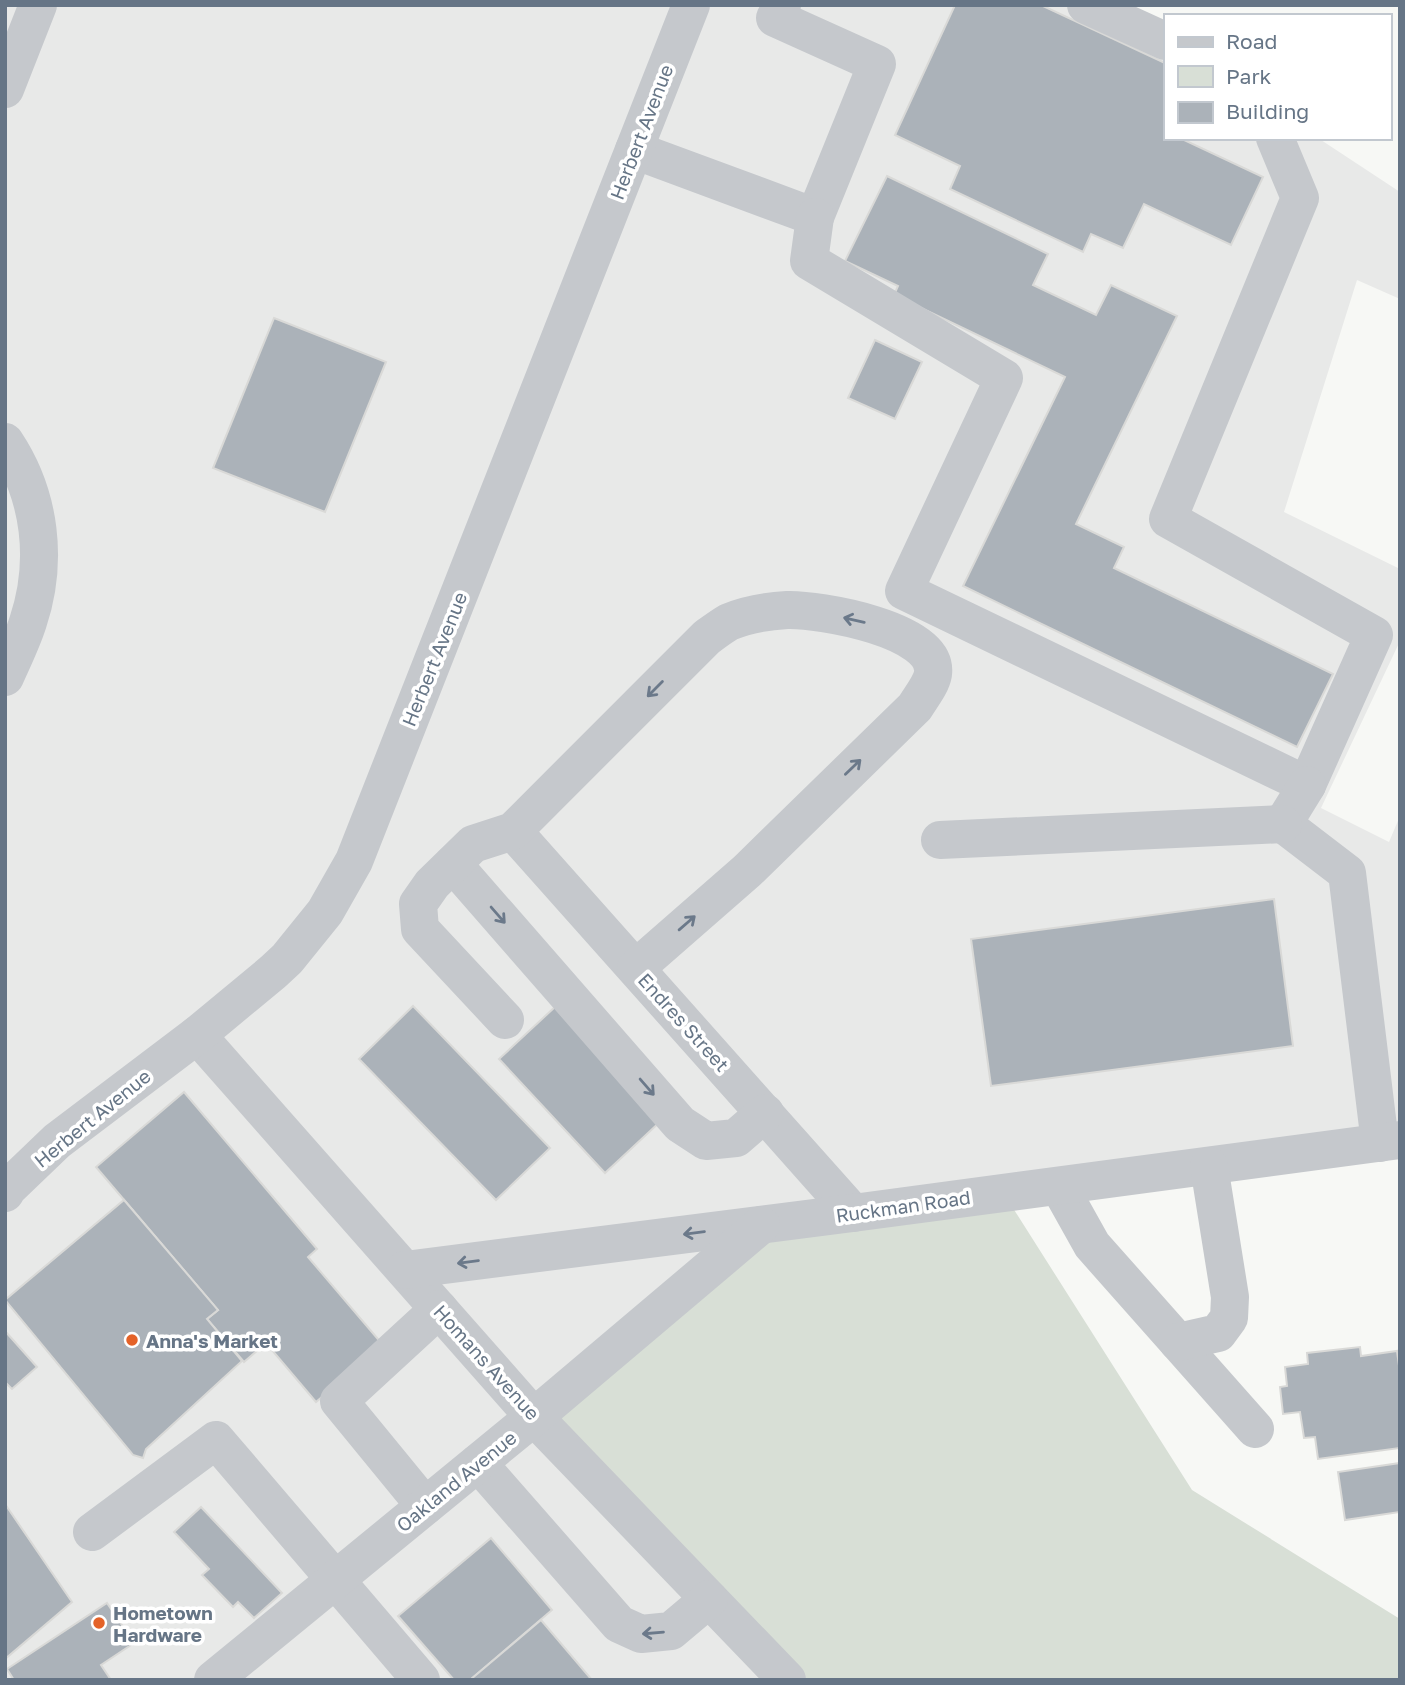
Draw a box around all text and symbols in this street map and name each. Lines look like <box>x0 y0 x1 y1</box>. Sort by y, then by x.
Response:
legend <box>1164 14 1391 140</box>
text: Road <box>1226 28 1277 54</box>
street label: Herbert Avenue <box>605 61 677 203</box>
text: Park <box>1226 63 1272 89</box>
text: Building <box>1226 98 1309 124</box>
street label: Herbert Avenue <box>397 588 471 730</box>
one-way arrow <box>843 613 866 626</box>
one-way arrow <box>646 681 663 698</box>
one-way arrow <box>844 759 861 776</box>
one-way arrow <box>489 906 505 924</box>
one-way arrow <box>678 915 696 931</box>
street label: Endres Street <box>634 968 734 1076</box>
street label: Herbert Avenue <box>29 1064 155 1172</box>
one-way arrow <box>639 1077 655 1095</box>
street label: Ruckman Road <box>834 1185 972 1227</box>
one-way arrow <box>683 1227 706 1240</box>
one-way arrow <box>457 1256 480 1269</box>
street label: Homans Avenue <box>429 1300 545 1424</box>
place label: Anna's Market <box>146 1329 278 1352</box>
marker: Anna's Market <box>124 1332 140 1348</box>
street label: Oakland Avenue <box>391 1426 521 1536</box>
place label: Hometown Hardware <box>113 1601 213 1646</box>
marker: Hometown Hardware <box>91 1615 107 1631</box>
one-way arrow <box>642 1627 664 1640</box>

